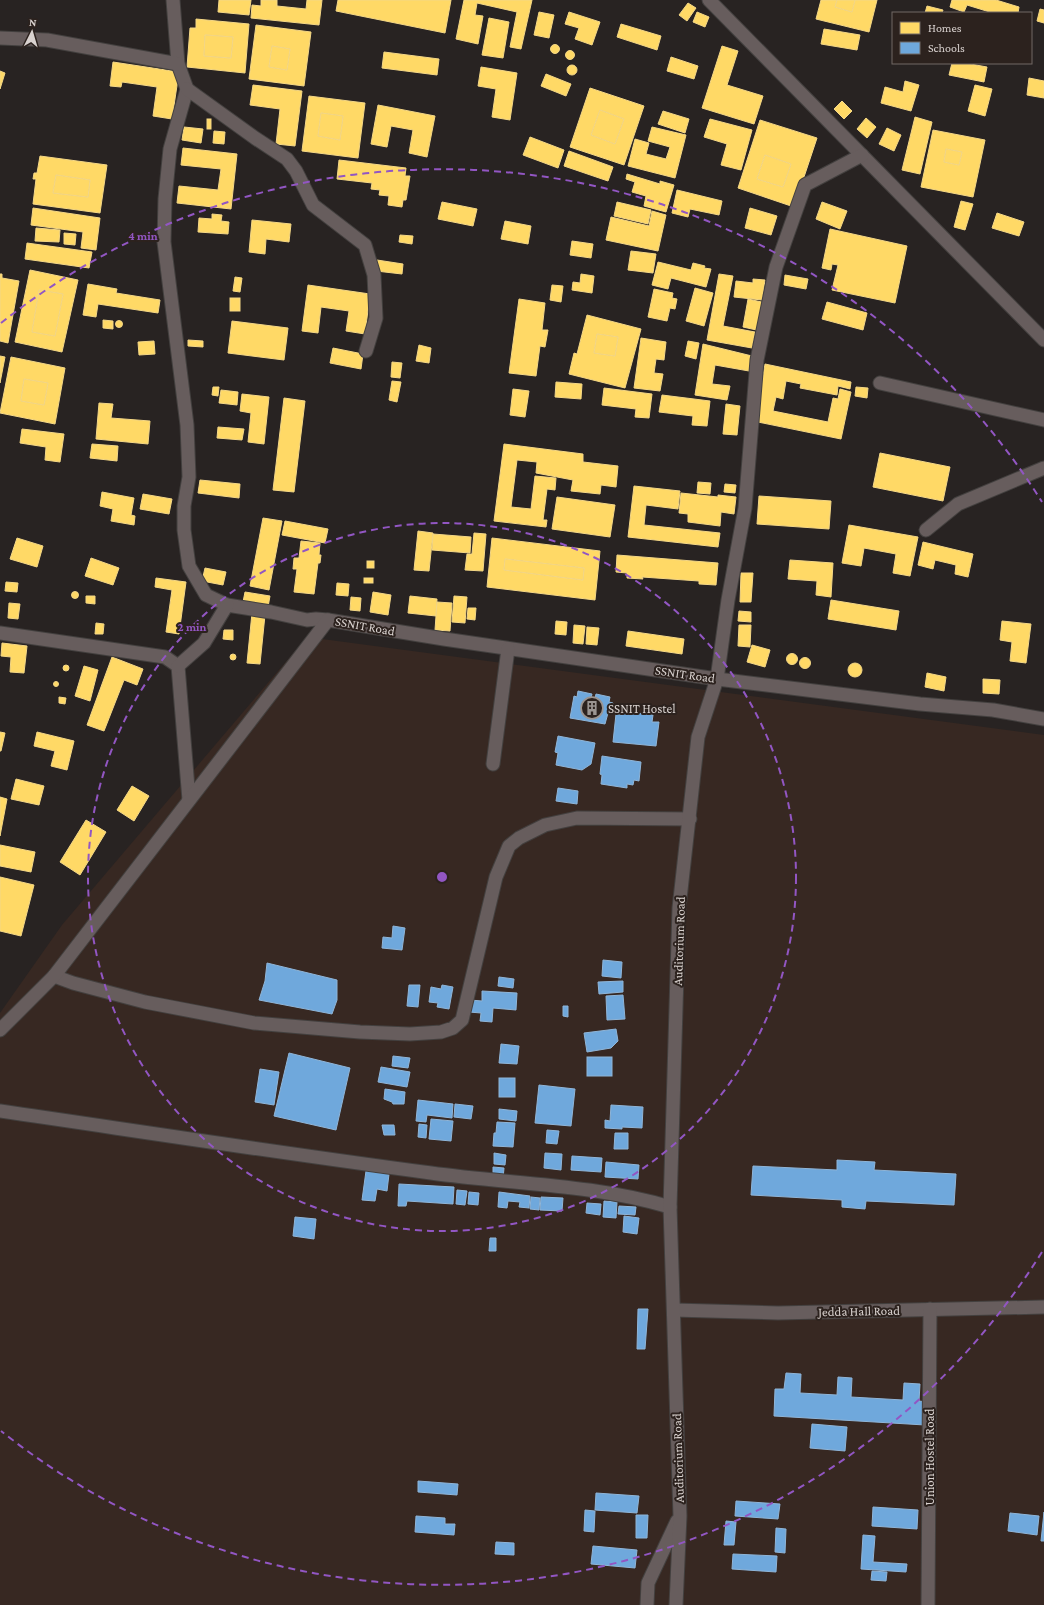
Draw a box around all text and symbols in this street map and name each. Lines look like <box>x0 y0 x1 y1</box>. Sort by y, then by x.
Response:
north arrow <box>12 12 52 52</box>
legend <box>892 12 1032 64</box>
text: N <box>29 16 38 28</box>
text: Homes <box>928 21 962 35</box>
text: Schools <box>928 41 965 55</box>
text: 4 min <box>128 229 158 243</box>
street label: SSNIT Road <box>334 613 396 639</box>
text: 2 min <box>178 620 207 634</box>
street label: SSNIT Road <box>654 662 716 686</box>
building icon: SSNIT Hostel <box>579 695 605 721</box>
place label: SSNIT Hostel <box>608 701 676 716</box>
centre of rings <box>435 870 449 884</box>
street label: Auditorium Road <box>670 896 688 986</box>
street label: Jedda Hall Road <box>817 1303 900 1319</box>
street label: Union Hostel Road <box>922 1408 937 1505</box>
street label: Auditorium Road <box>669 1413 687 1503</box>

